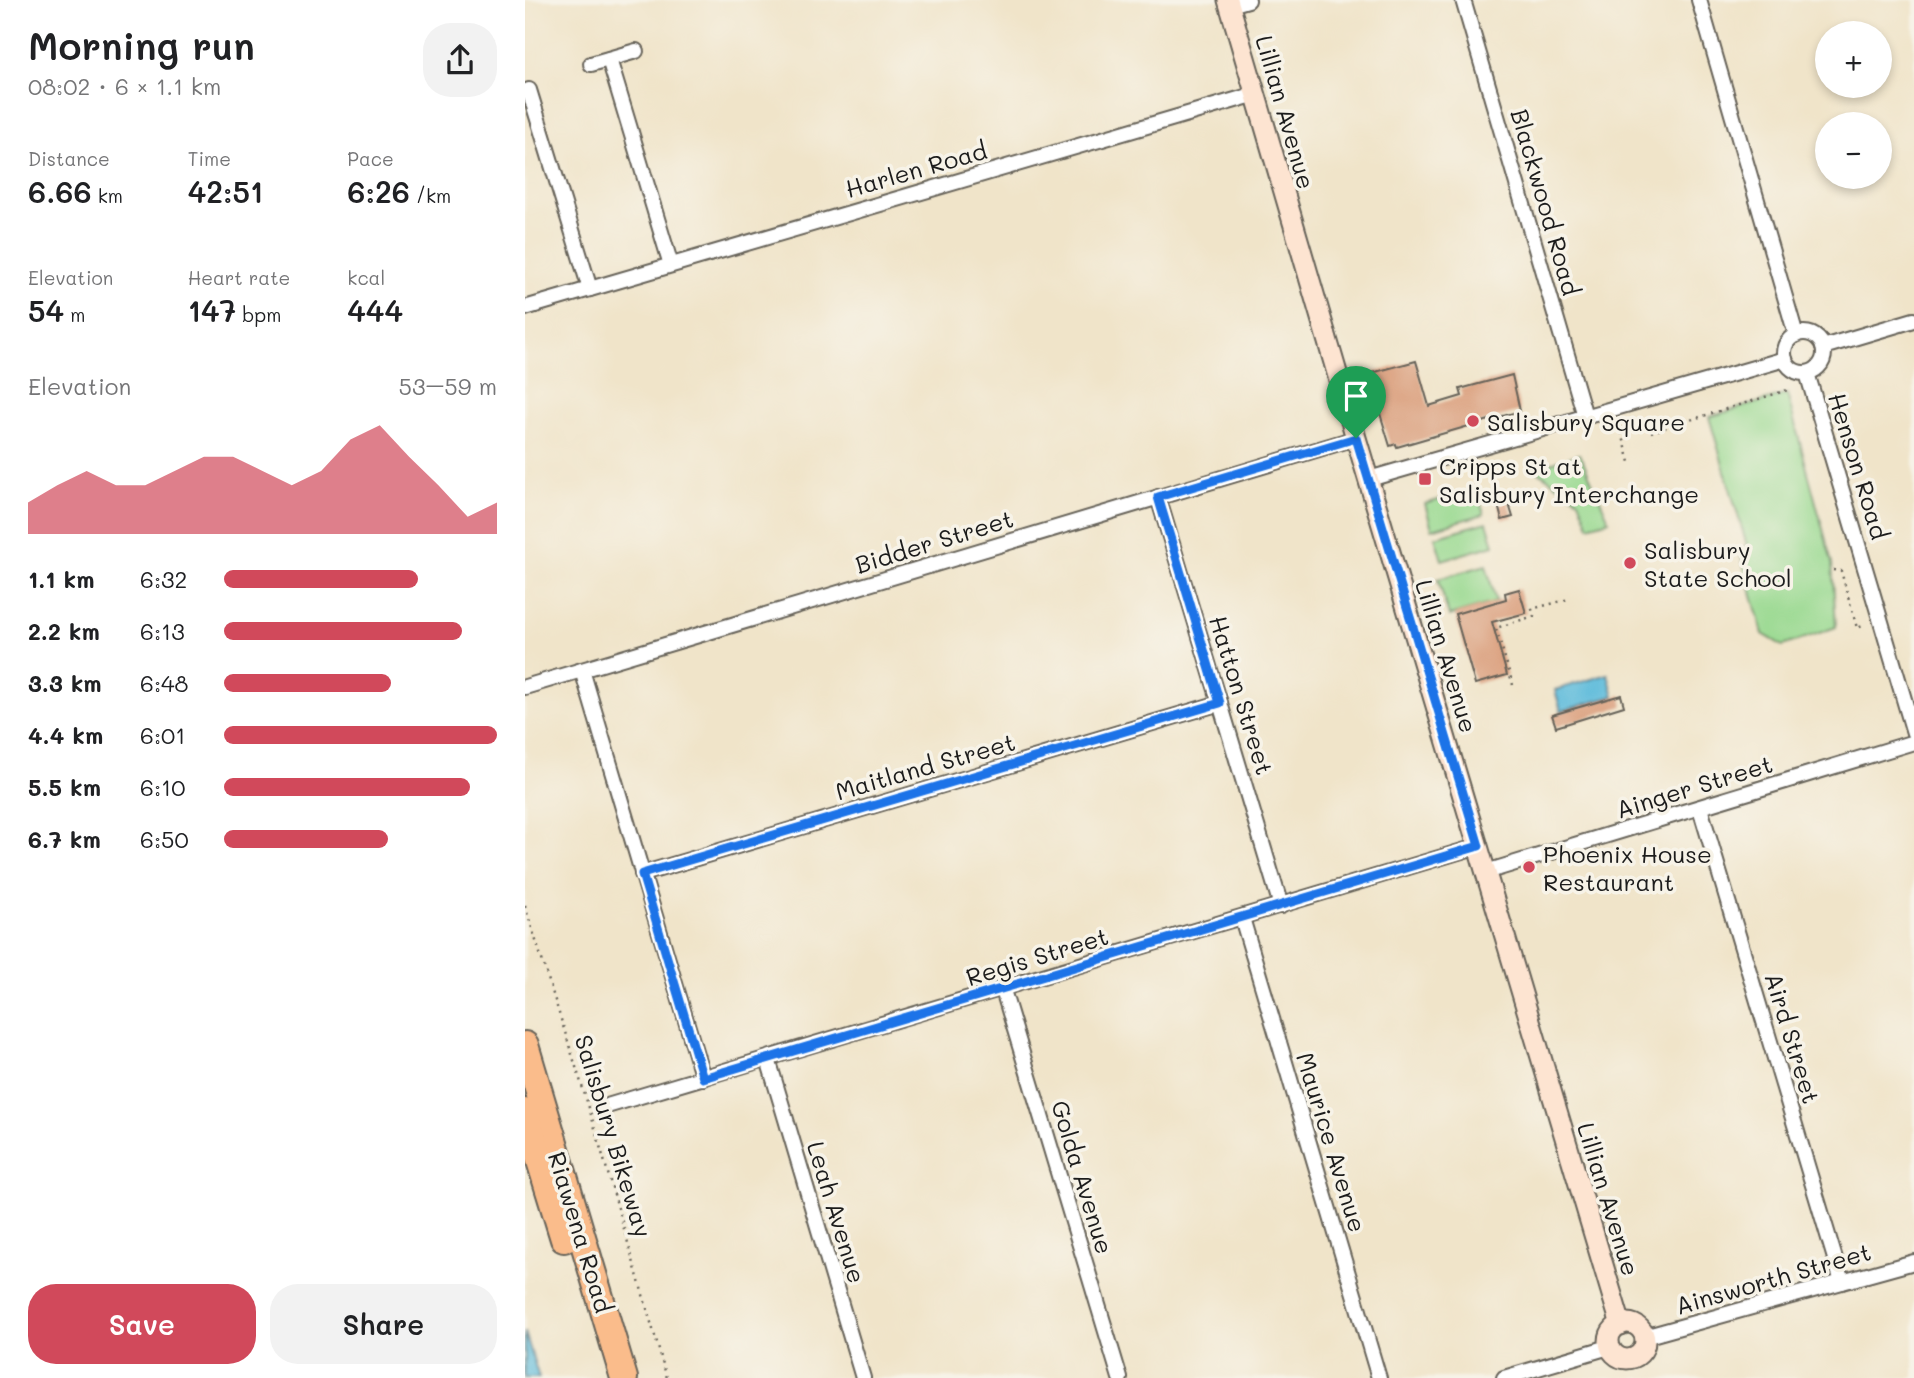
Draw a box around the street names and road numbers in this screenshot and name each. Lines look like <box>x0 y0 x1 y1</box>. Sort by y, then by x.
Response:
street label: Lillian Avenue <box>1249 32 1323 192</box>
street label: Blackwood Road <box>1505 105 1587 299</box>
street label: Harlen Road <box>842 134 990 204</box>
street label: Henson Road <box>1822 389 1896 543</box>
street label: Bidder Street <box>851 502 1017 580</box>
street label: Lillian Avenue <box>1409 576 1485 736</box>
street label: Hatton Street <box>1203 612 1281 778</box>
street label: Maitland Street <box>832 726 1018 806</box>
street label: Ainger Street <box>1612 747 1776 825</box>
street label: Regis Street <box>962 920 1112 992</box>
street label: Aird Street <box>1758 969 1828 1107</box>
street label: Salisbury Bikeway <box>568 1031 660 1241</box>
street label: Maurice Avenue <box>1290 1048 1374 1236</box>
street label: Golda Avenue <box>1045 1096 1121 1258</box>
street label: Lillian Avenue <box>1571 1119 1647 1279</box>
street label: Leah Avenue <box>801 1137 873 1287</box>
street label: Riawena Road <box>542 1148 620 1316</box>
street label: Ainsworth Street <box>1672 1235 1874 1321</box>

